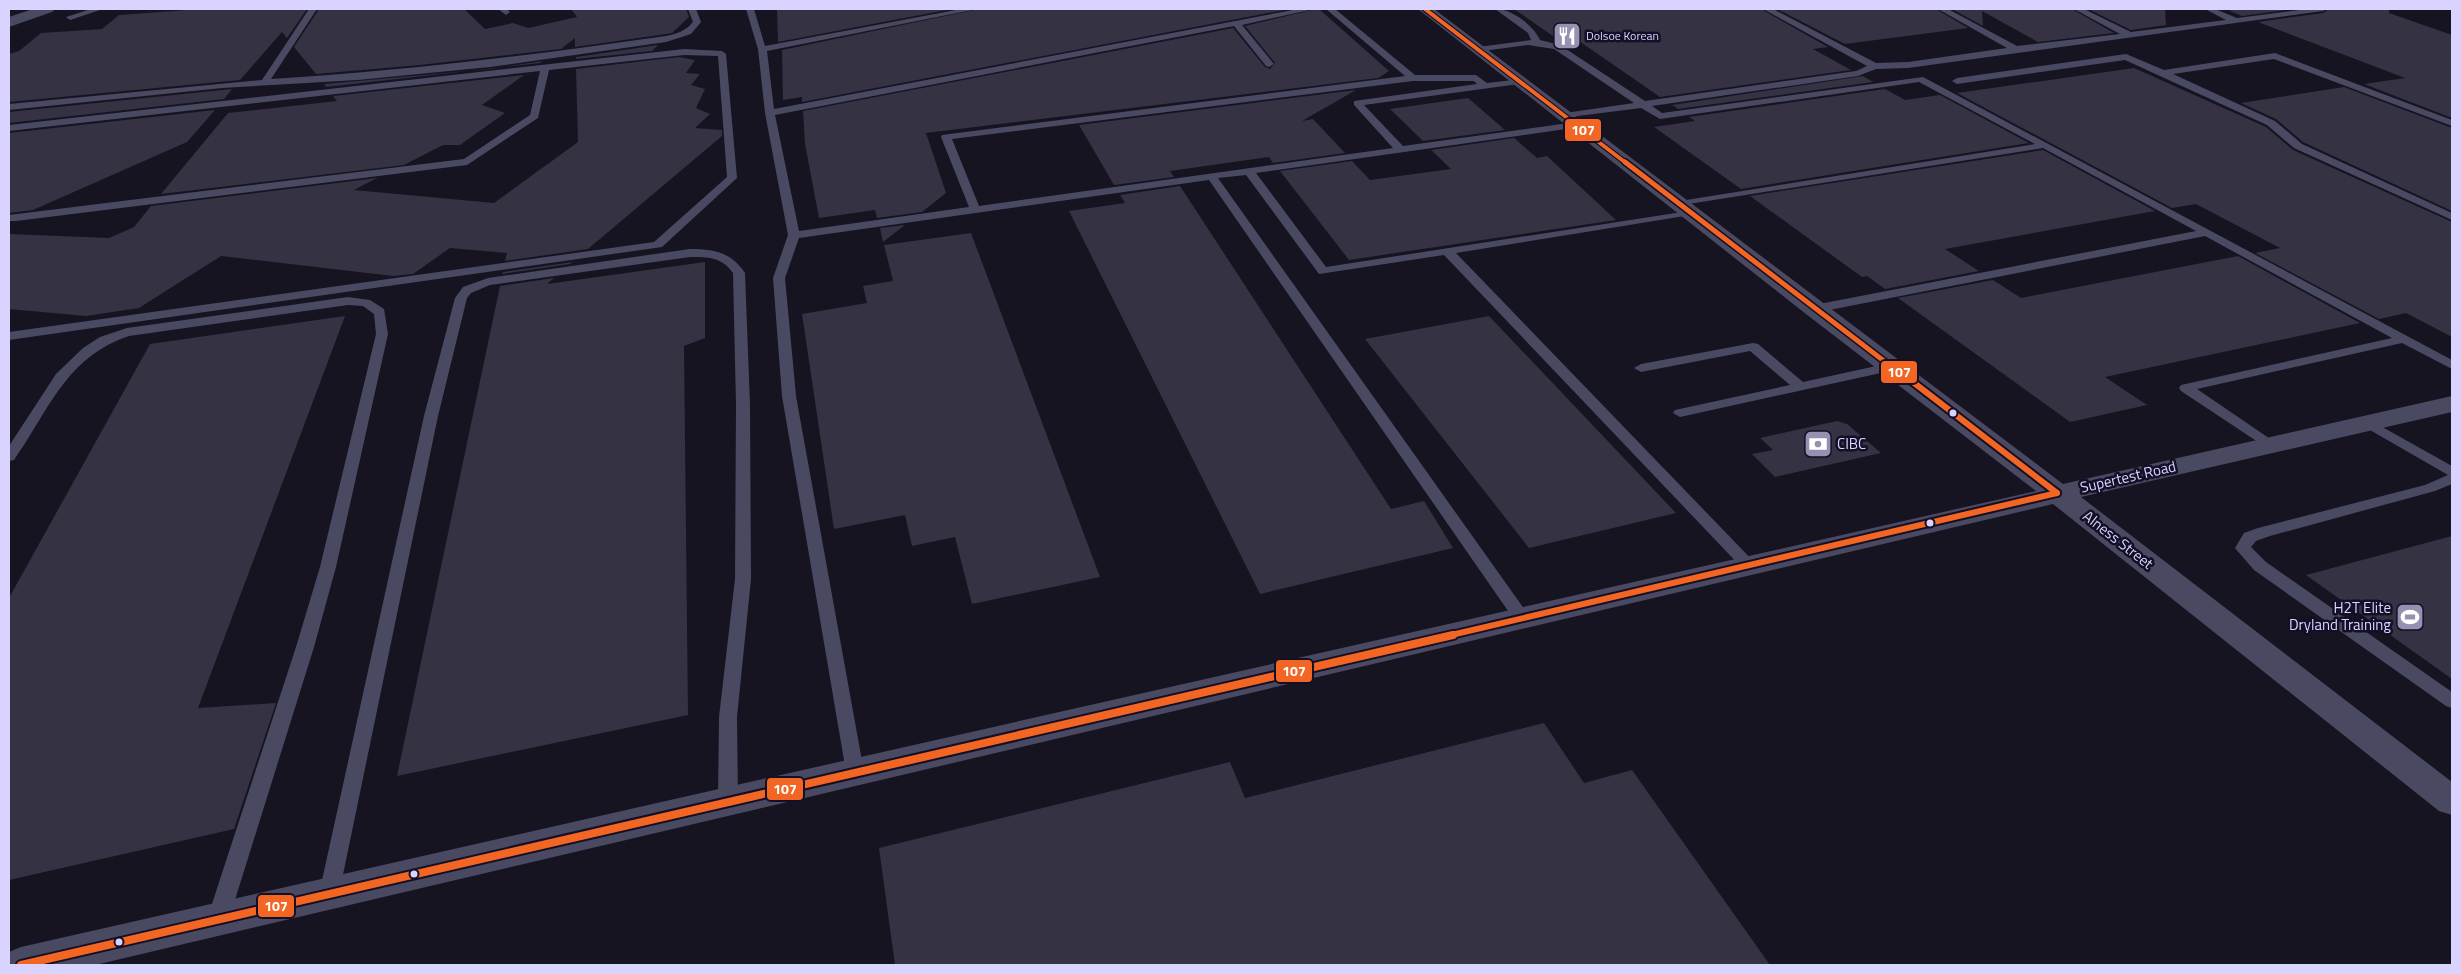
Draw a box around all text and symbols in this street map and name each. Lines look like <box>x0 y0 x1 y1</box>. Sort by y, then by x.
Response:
restaurant icon: Dolsoe Korean <box>1552 21 1582 51</box>
place label: Dolsoe Korean <box>1586 26 1659 45</box>
line badge: 107 <box>1564 118 1602 142</box>
text: 107 <box>1571 119 1595 140</box>
line badge: 107 <box>1880 360 1918 384</box>
text: 107 <box>1887 361 1911 382</box>
unlabelled marker <box>1948 408 1958 418</box>
bank icon: CIBC <box>1803 429 1833 459</box>
place label: CIBC <box>1837 432 1866 455</box>
street label: Supertest Road <box>2078 454 2178 499</box>
street label: Alness Street <box>2078 505 2159 575</box>
unlabelled marker <box>1925 518 1935 528</box>
place label: H2T Elite Dryland Training <box>2289 596 2391 636</box>
sports icon: H2T Elite Dryland Training <box>2395 602 2425 632</box>
line badge: 107 <box>1275 659 1313 683</box>
text: 107 <box>1282 660 1306 681</box>
line badge: 107 <box>766 777 804 801</box>
text: 107 <box>773 778 797 799</box>
unlabelled marker <box>409 869 419 879</box>
line badge: 107 <box>257 894 295 918</box>
text: 107 <box>264 895 288 916</box>
unlabelled marker <box>114 937 124 947</box>

